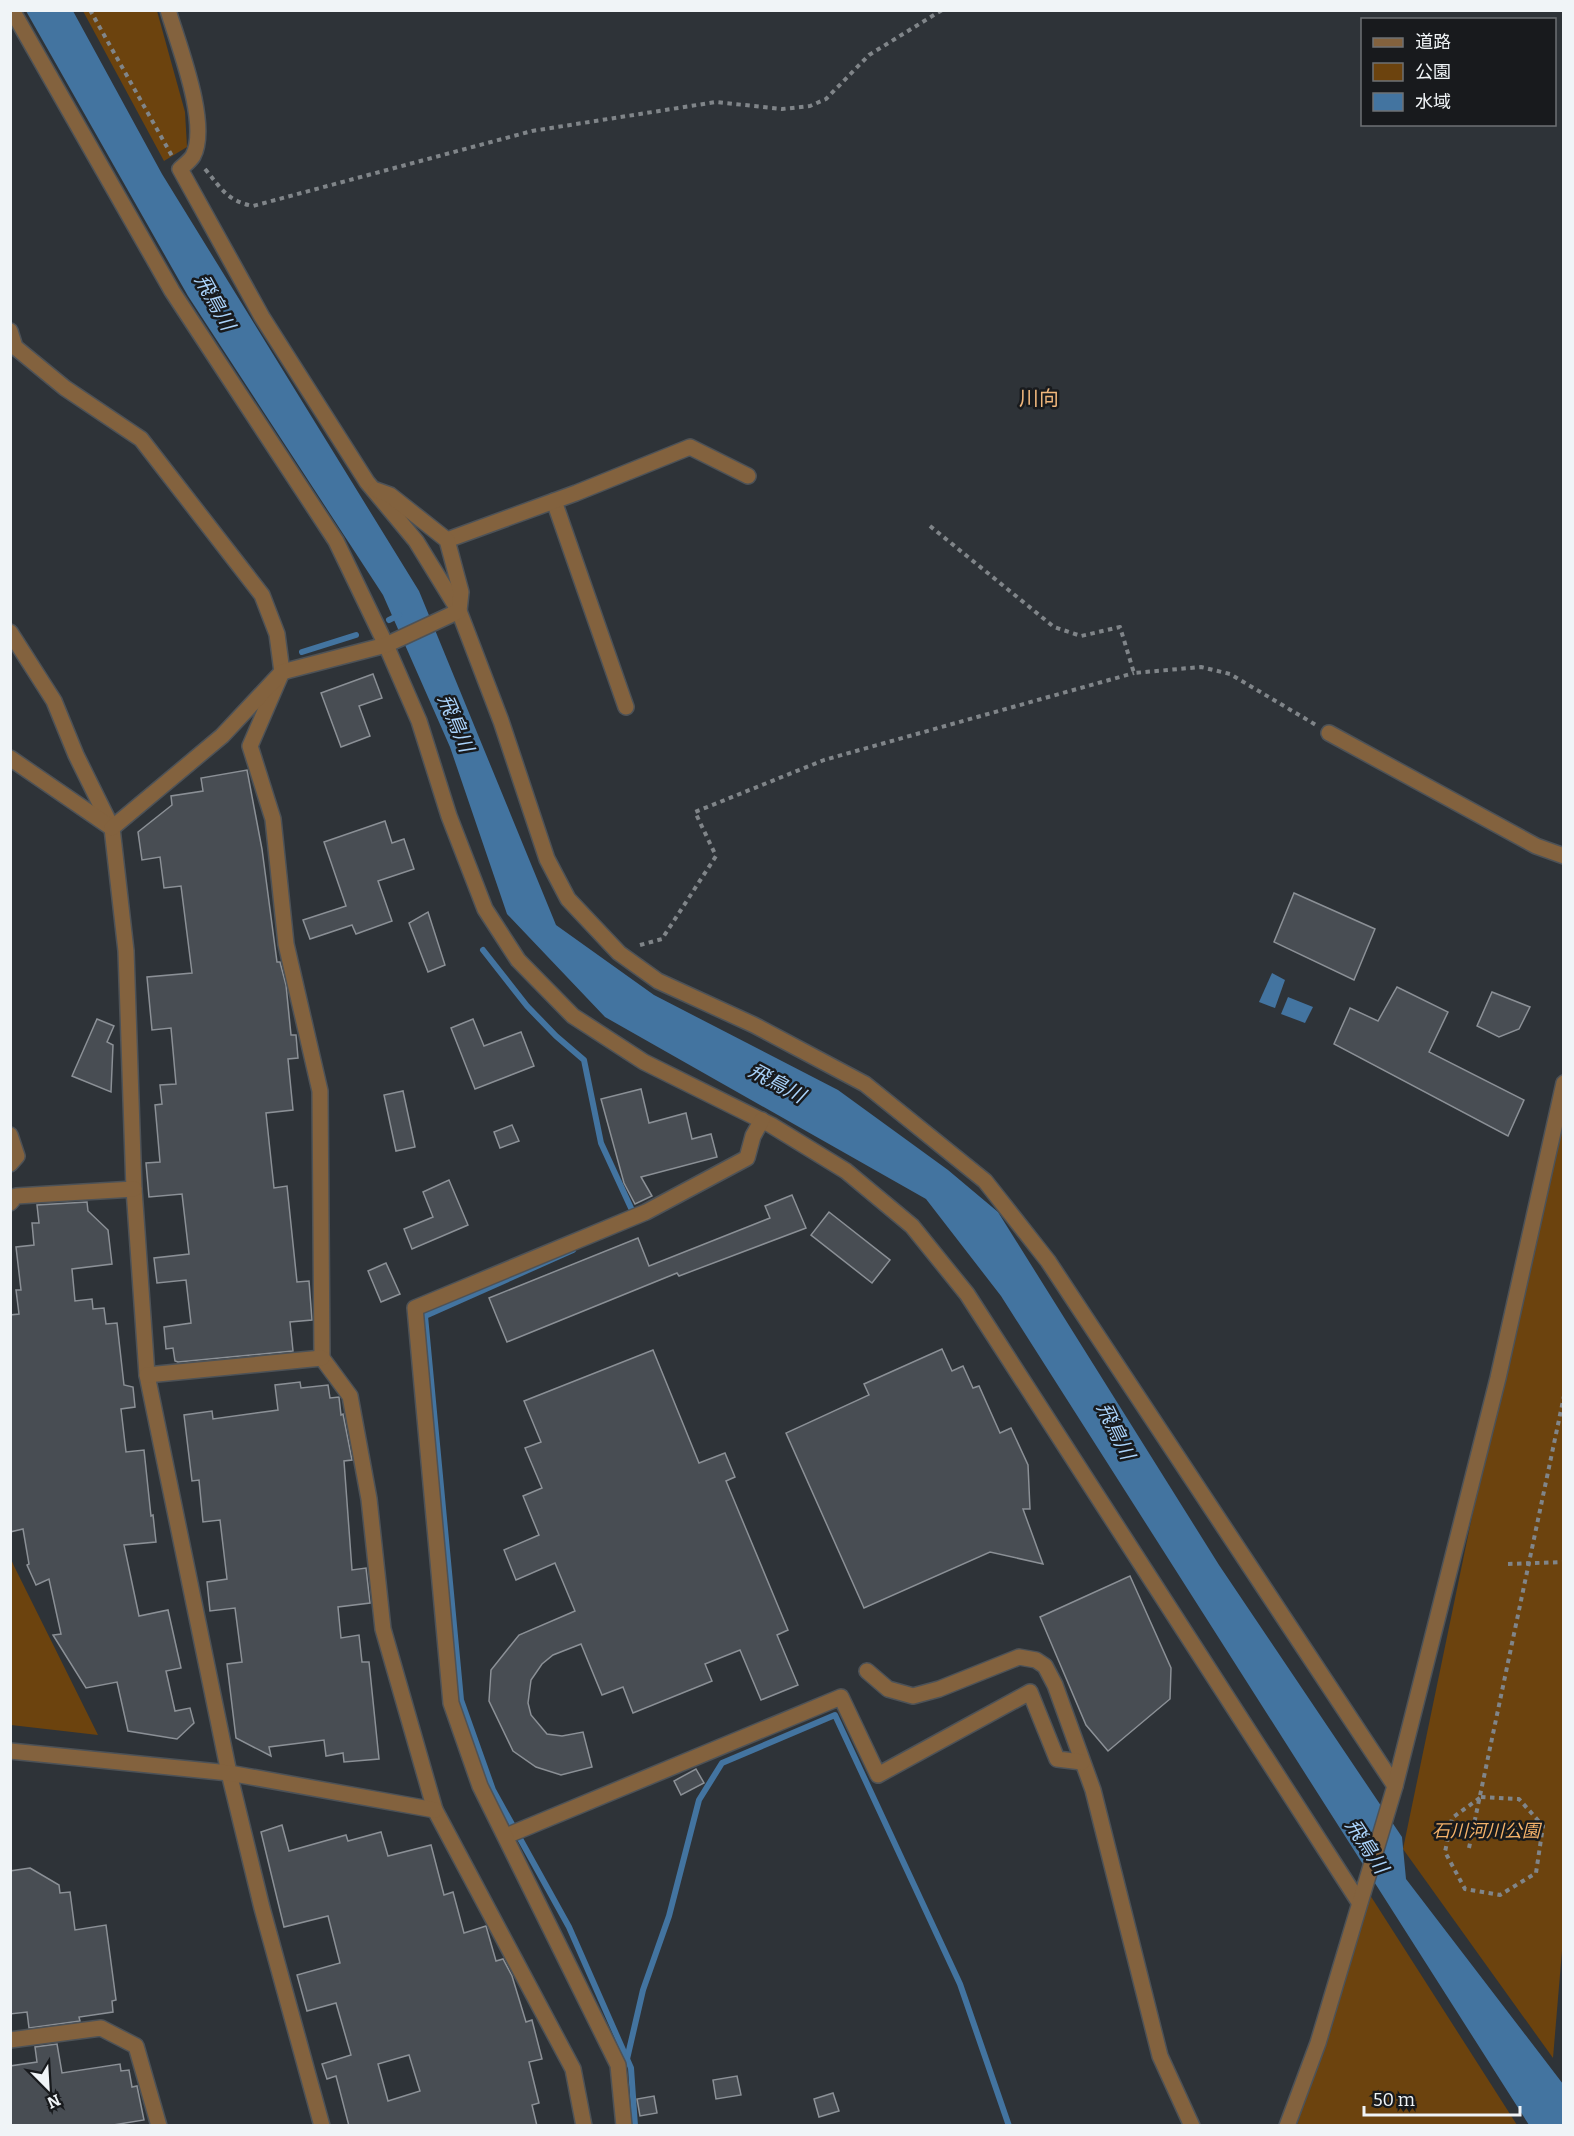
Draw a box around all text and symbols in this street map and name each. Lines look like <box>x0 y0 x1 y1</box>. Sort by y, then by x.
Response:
legend <box>1361 18 1556 126</box>
text: 道路 <box>1415 31 1451 53</box>
text: 公園 <box>1415 61 1451 83</box>
text: 水域 <box>1415 91 1451 113</box>
water label: 飛鳥川 <box>190 270 241 336</box>
district label: 川向 <box>1019 386 1059 410</box>
water label: 飛鳥川 <box>433 691 480 757</box>
water label: 飛鳥川 <box>745 1058 811 1109</box>
water label: 飛鳥川 <box>1092 1399 1141 1465</box>
water label: 飛鳥川 <box>1341 1814 1394 1879</box>
park label: 石川河川公園 <box>1432 1820 1543 1842</box>
north arrow <box>18 2058 78 2118</box>
scale bar <box>1364 2079 1520 2117</box>
text: 50 m <box>1373 2089 1415 2111</box>
text: N <box>44 2090 63 2112</box>

